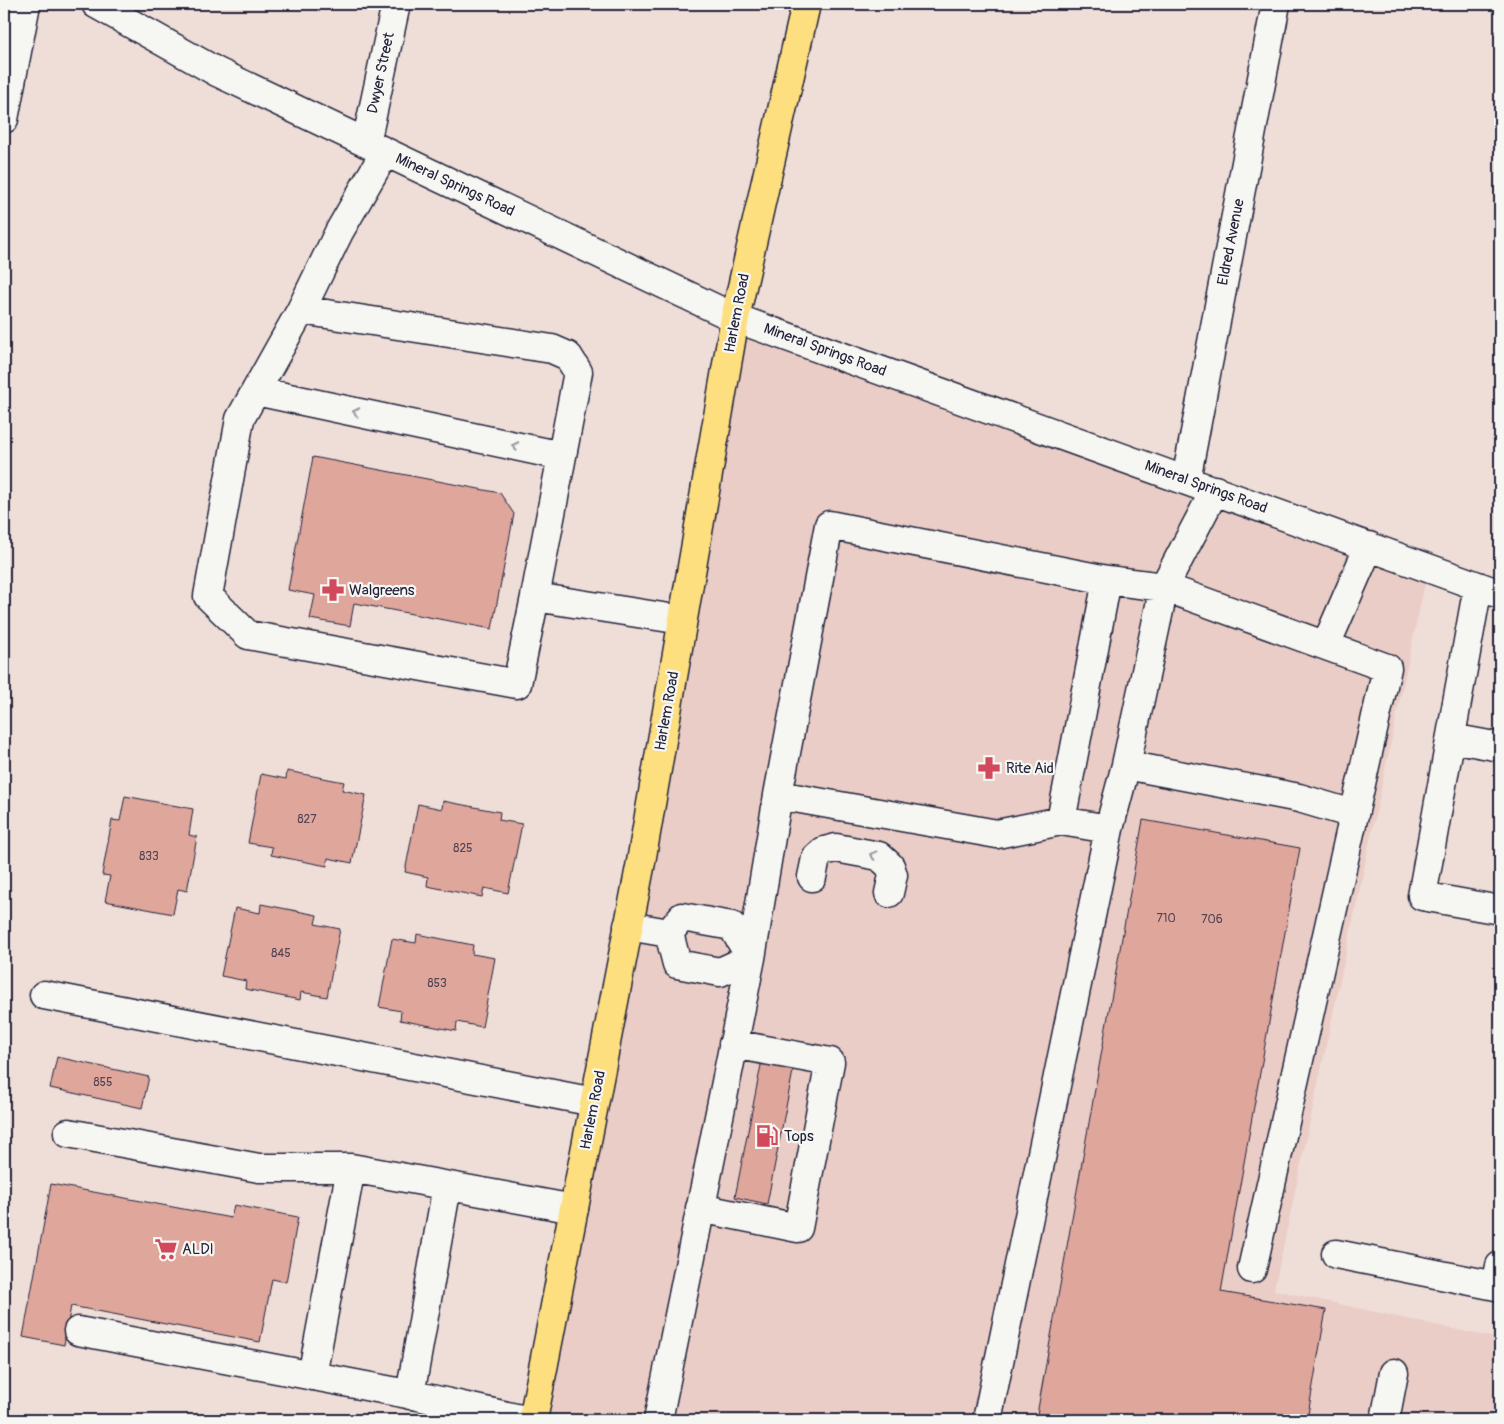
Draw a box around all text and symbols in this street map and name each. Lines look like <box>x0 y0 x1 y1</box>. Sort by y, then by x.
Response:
street label: Dwyer Street <box>363 30 399 115</box>
street label: Mineral Springs Road <box>392 149 518 221</box>
street label: Eldred Avenue <box>1213 196 1249 287</box>
street label: Harlem Road <box>720 272 754 354</box>
street label: Mineral Springs Road <box>761 319 889 381</box>
one-way arrow <box>351 407 360 418</box>
one-way arrow <box>510 441 519 452</box>
street label: Mineral Springs Road <box>1142 456 1270 518</box>
pharmacy icon: Walgreens <box>320 577 346 603</box>
place label: Walgreens <box>349 581 415 600</box>
street label: Harlem Road <box>651 670 683 752</box>
pharmacy icon: Rite Aid <box>976 755 1002 781</box>
place label: Rite Aid <box>1006 759 1054 778</box>
house number: 827 <box>297 812 317 827</box>
house number: 825 <box>453 841 473 856</box>
house number: 833 <box>139 849 159 864</box>
one-way arrow <box>869 851 877 861</box>
house number: 710 <box>1156 911 1176 926</box>
house number: 706 <box>1201 912 1223 927</box>
house number: 845 <box>271 946 291 961</box>
house number: 853 <box>427 976 447 991</box>
street label: Harlem Road <box>576 1069 610 1151</box>
house number: 855 <box>93 1075 113 1090</box>
fuel station icon: Tops <box>754 1123 780 1149</box>
place label: Tops <box>784 1127 814 1146</box>
supermarket icon: ALDI <box>153 1236 179 1262</box>
place label: ALDI <box>182 1240 214 1259</box>

